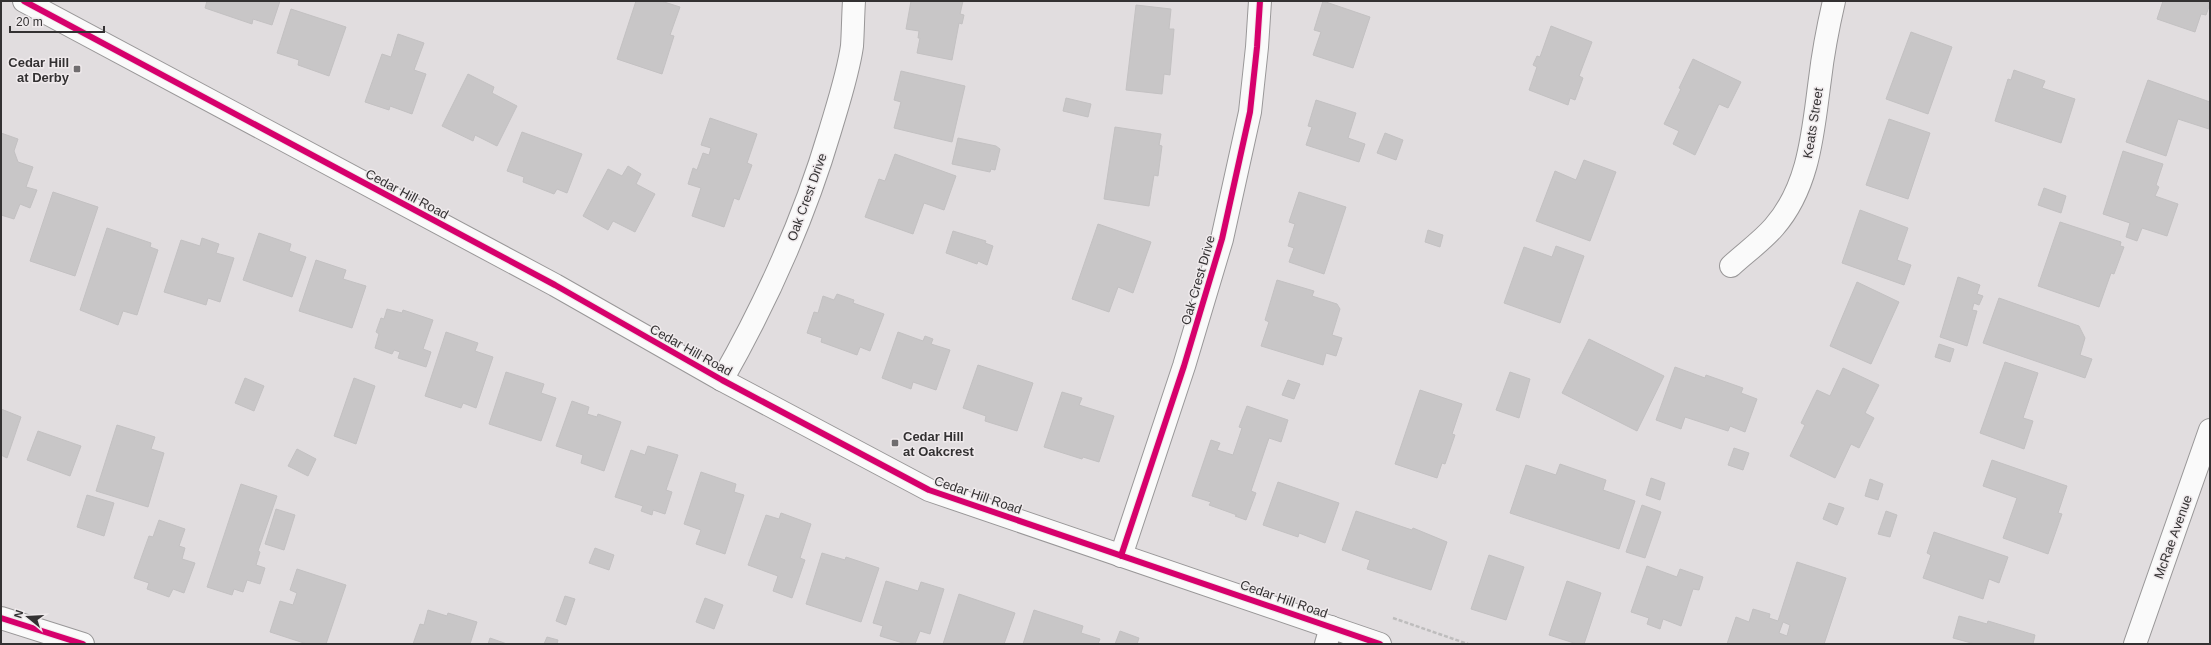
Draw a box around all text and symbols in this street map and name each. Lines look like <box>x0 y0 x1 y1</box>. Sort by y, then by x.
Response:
scale bar <box>10 8 104 34</box>
text: 20 m <box>16 15 43 29</box>
place label: Cedar Hill at Derby <box>8 55 70 85</box>
marker: Cedar Hill at Derby <box>72 64 82 74</box>
street label: Keats Street <box>1800 86 1826 160</box>
street label: Oak Crest Drive <box>784 151 830 243</box>
street label: Cedar Hill Road <box>363 166 451 222</box>
street label: Oak Crest Drive <box>1178 233 1218 327</box>
street label: Cedar Hill Road <box>647 321 735 379</box>
place label: Cedar Hill at Oakcrest <box>903 429 974 459</box>
marker: Cedar Hill at Oakcrest <box>890 438 900 448</box>
street label: Cedar Hill Road <box>932 473 1024 517</box>
street label: McRae Avenue <box>2151 493 2195 581</box>
street label: Cedar Hill Road <box>1238 577 1330 621</box>
north arrow <box>8 597 48 637</box>
text: N <box>12 608 25 620</box>

